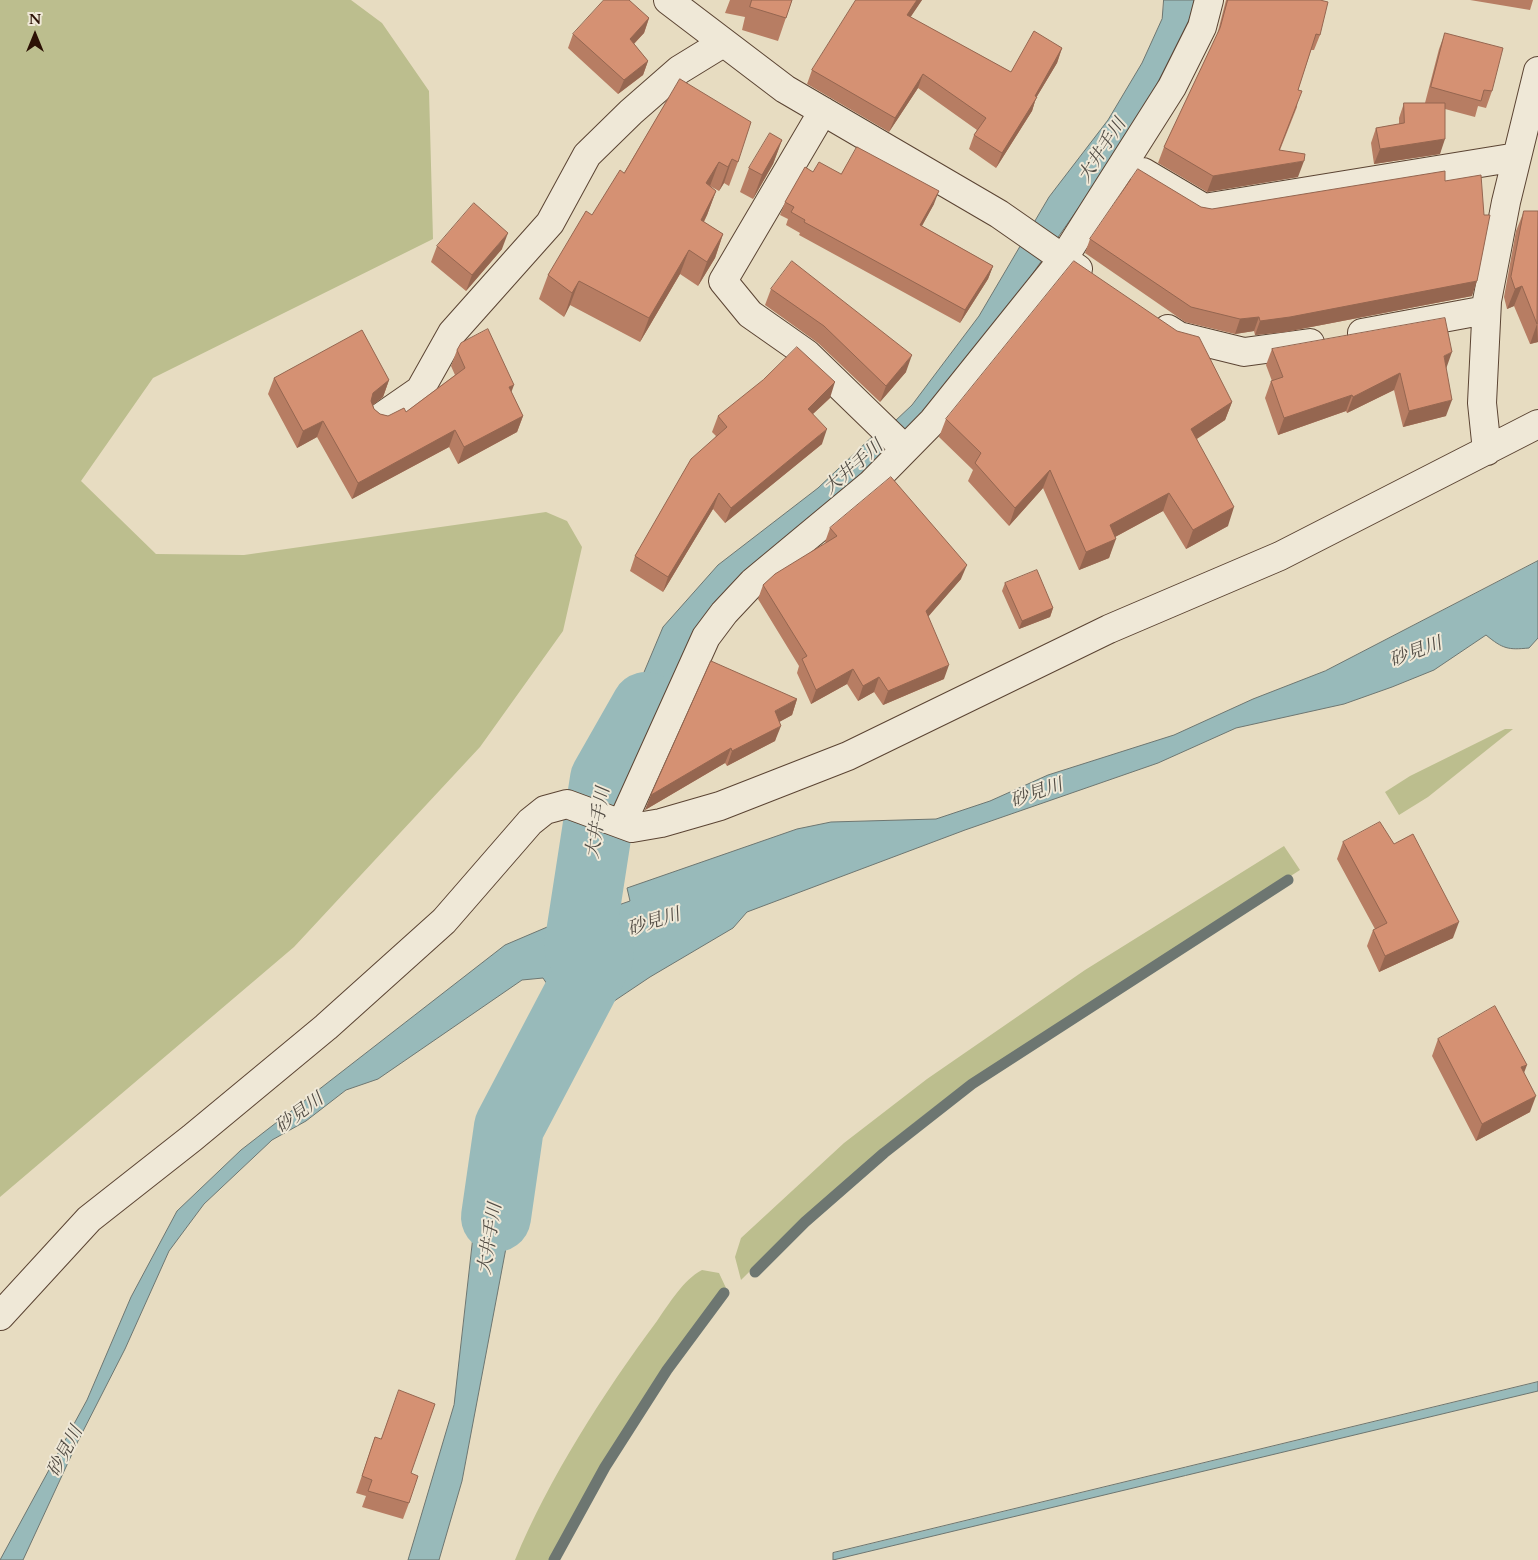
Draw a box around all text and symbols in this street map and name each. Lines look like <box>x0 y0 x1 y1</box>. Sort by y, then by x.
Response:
north arrow <box>10 10 60 60</box>
text: N <box>29 10 41 29</box>
water label: 大井手川 <box>1074 115 1132 187</box>
water label: 大井手川 <box>820 436 888 500</box>
water label: 砂見川 <box>1387 634 1445 672</box>
water label: 砂見川 <box>1008 775 1066 813</box>
water label: 大井手川 <box>583 786 615 860</box>
water label: 砂見川 <box>625 905 683 941</box>
water label: 砂見川 <box>272 1089 328 1139</box>
water label: 大井手川 <box>475 1202 507 1276</box>
water label: 砂見川 <box>44 1423 88 1481</box>

